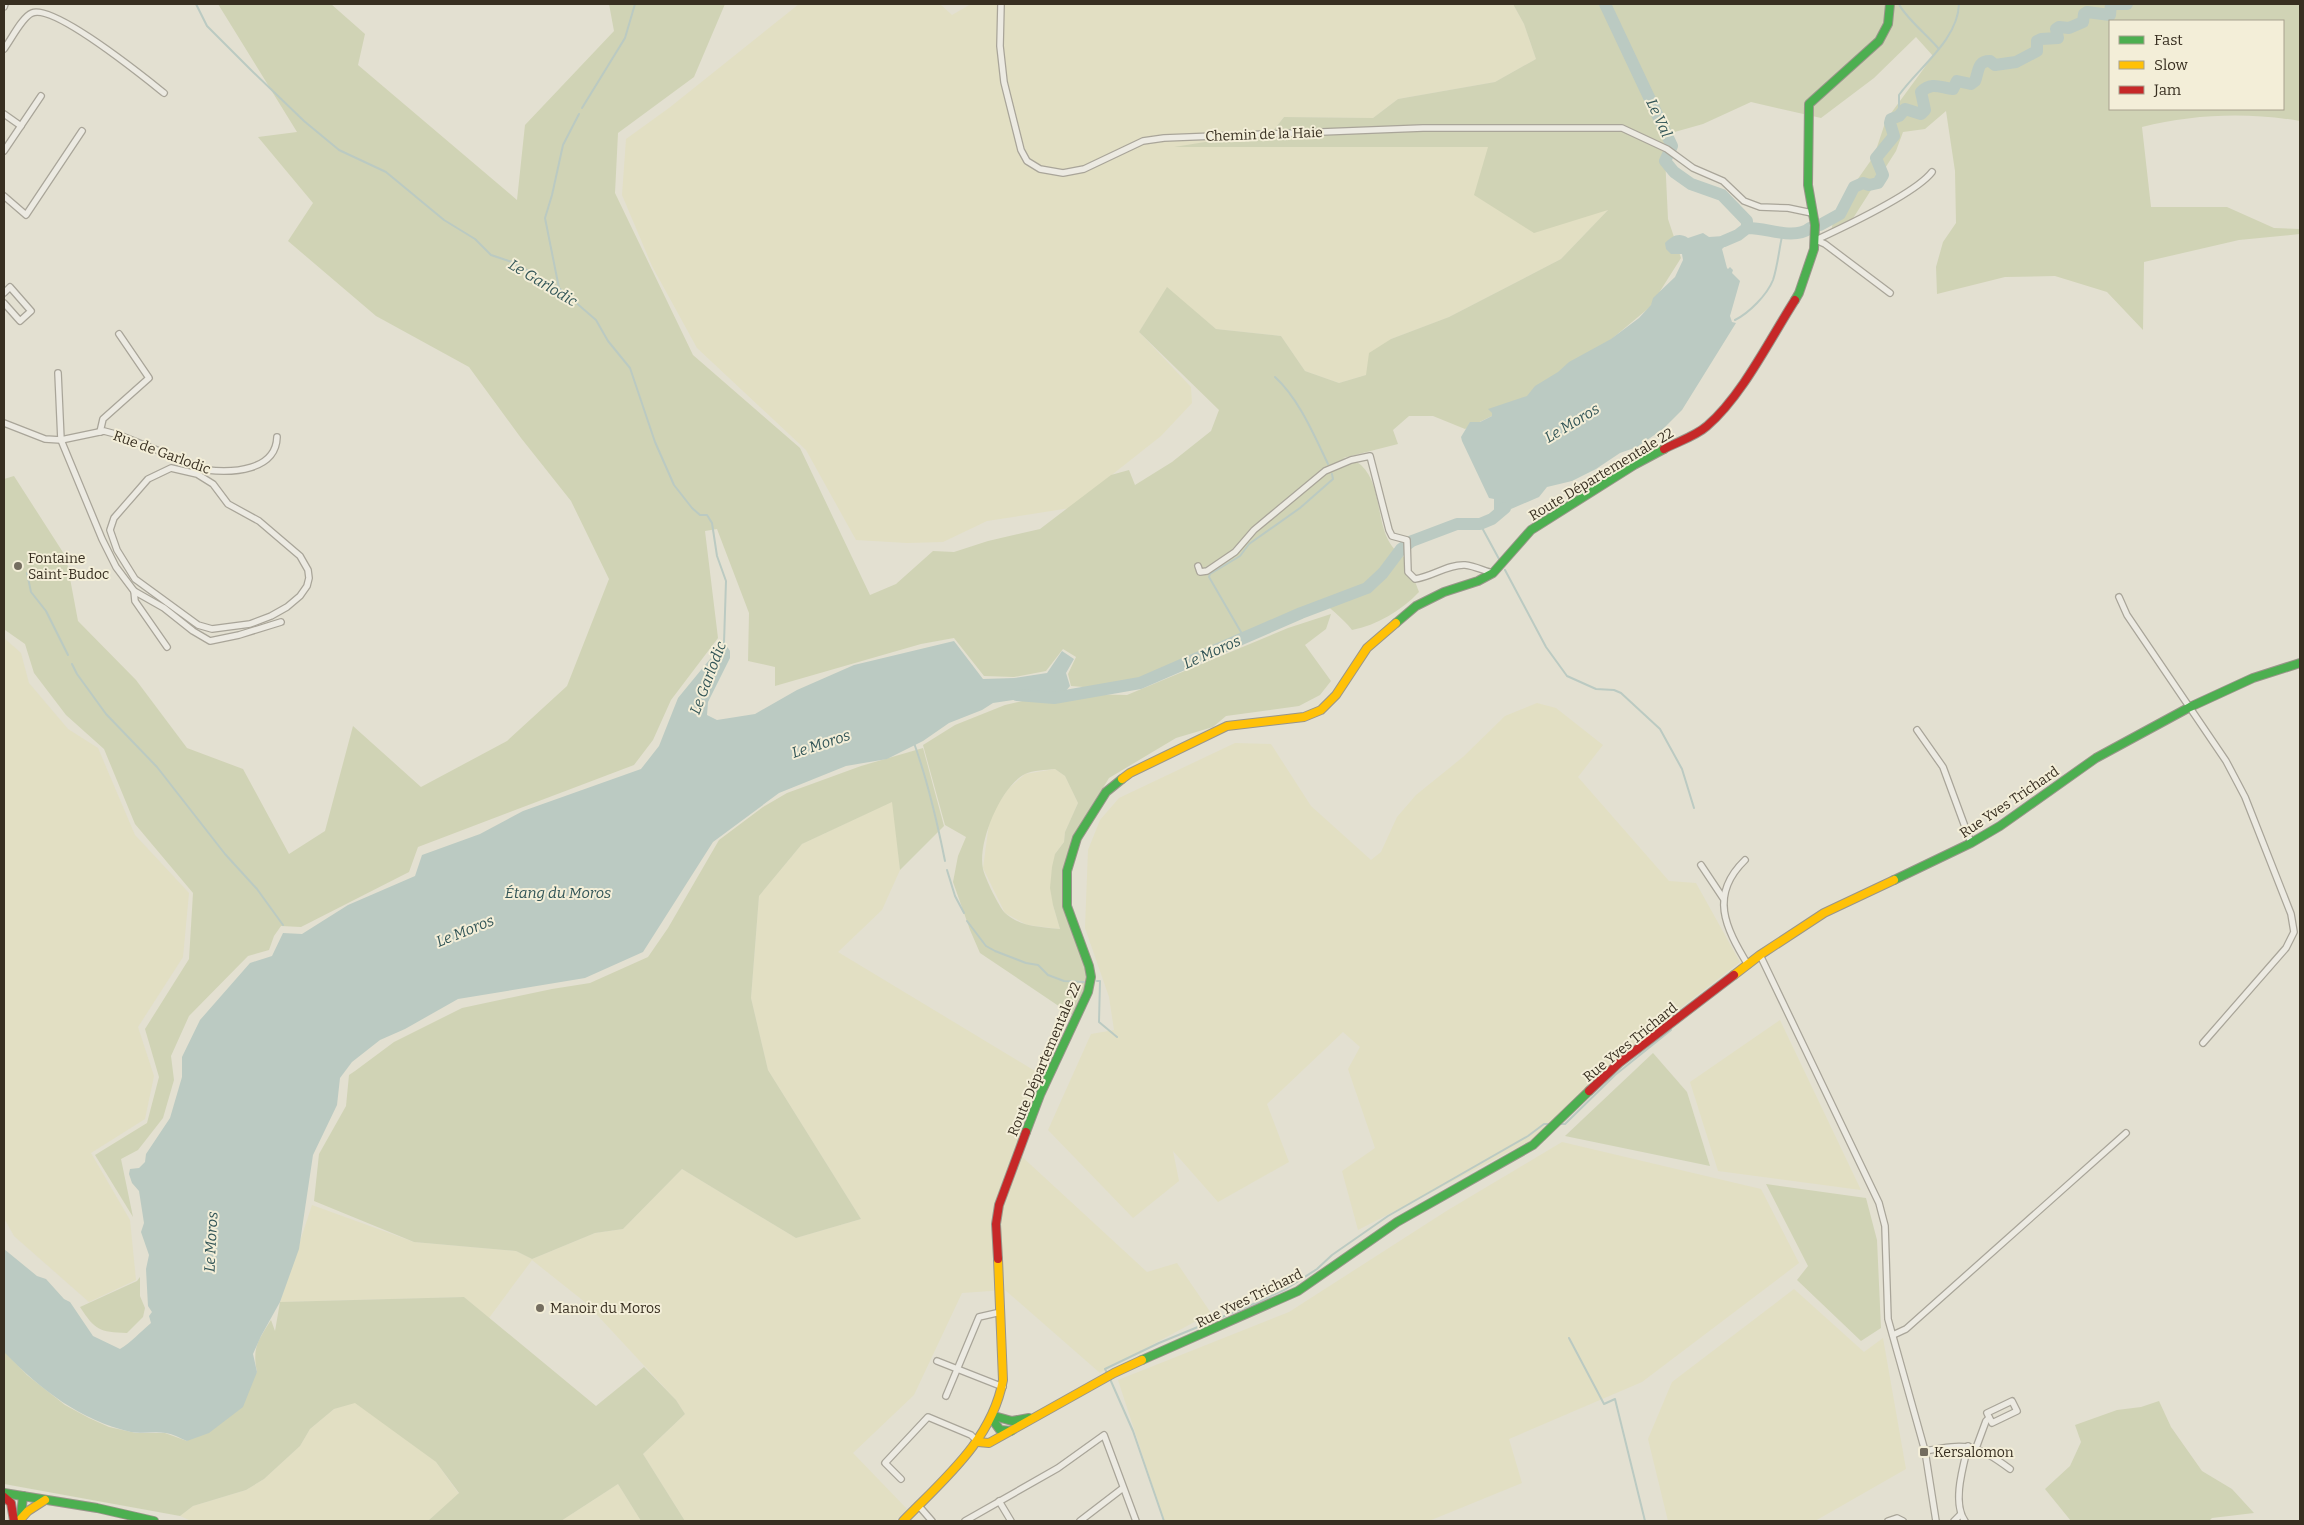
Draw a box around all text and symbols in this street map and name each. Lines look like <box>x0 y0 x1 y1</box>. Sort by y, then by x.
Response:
legend <box>2109 20 2284 110</box>
text: Fast <box>2154 31 2183 49</box>
text: Slow <box>2154 56 2189 74</box>
text: Jam <box>2153 81 2182 99</box>
water label: Le Val <box>1642 96 1676 140</box>
street label: Chemin de la Haie <box>1205 124 1323 145</box>
water label: Le Garlodic <box>506 256 581 311</box>
water label: Le Moros <box>1541 400 1603 446</box>
street label: Route Départementale 22 <box>1526 425 1677 524</box>
street label: Rue de Garlodic <box>111 427 213 478</box>
place label: Fontaine Saint-Budoc <box>28 550 109 583</box>
marker: Fontaine Saint-Budoc <box>12 560 24 572</box>
water label: Le Moros <box>1181 631 1243 673</box>
water label: Le Garlodic <box>686 638 730 717</box>
water label: Le Moros <box>789 726 853 762</box>
street label: Rue Yves Trichard <box>1956 763 2062 842</box>
water label: Étang du Moros <box>505 884 611 902</box>
water label: Le Moros <box>434 911 496 951</box>
street label: Route Départementale 22 <box>1004 980 1085 1139</box>
street label: Rue Yves Trichard <box>1580 999 1681 1086</box>
water label: Le Moros <box>200 1211 222 1273</box>
street label: Rue Yves Trichard <box>1193 1265 1305 1332</box>
place label: Manoir du Moros <box>550 1300 661 1317</box>
marker: Manoir du Moros <box>534 1302 546 1314</box>
place label: Kersalomon <box>1934 1444 2014 1461</box>
marker: Kersalomon <box>1918 1446 1930 1458</box>

